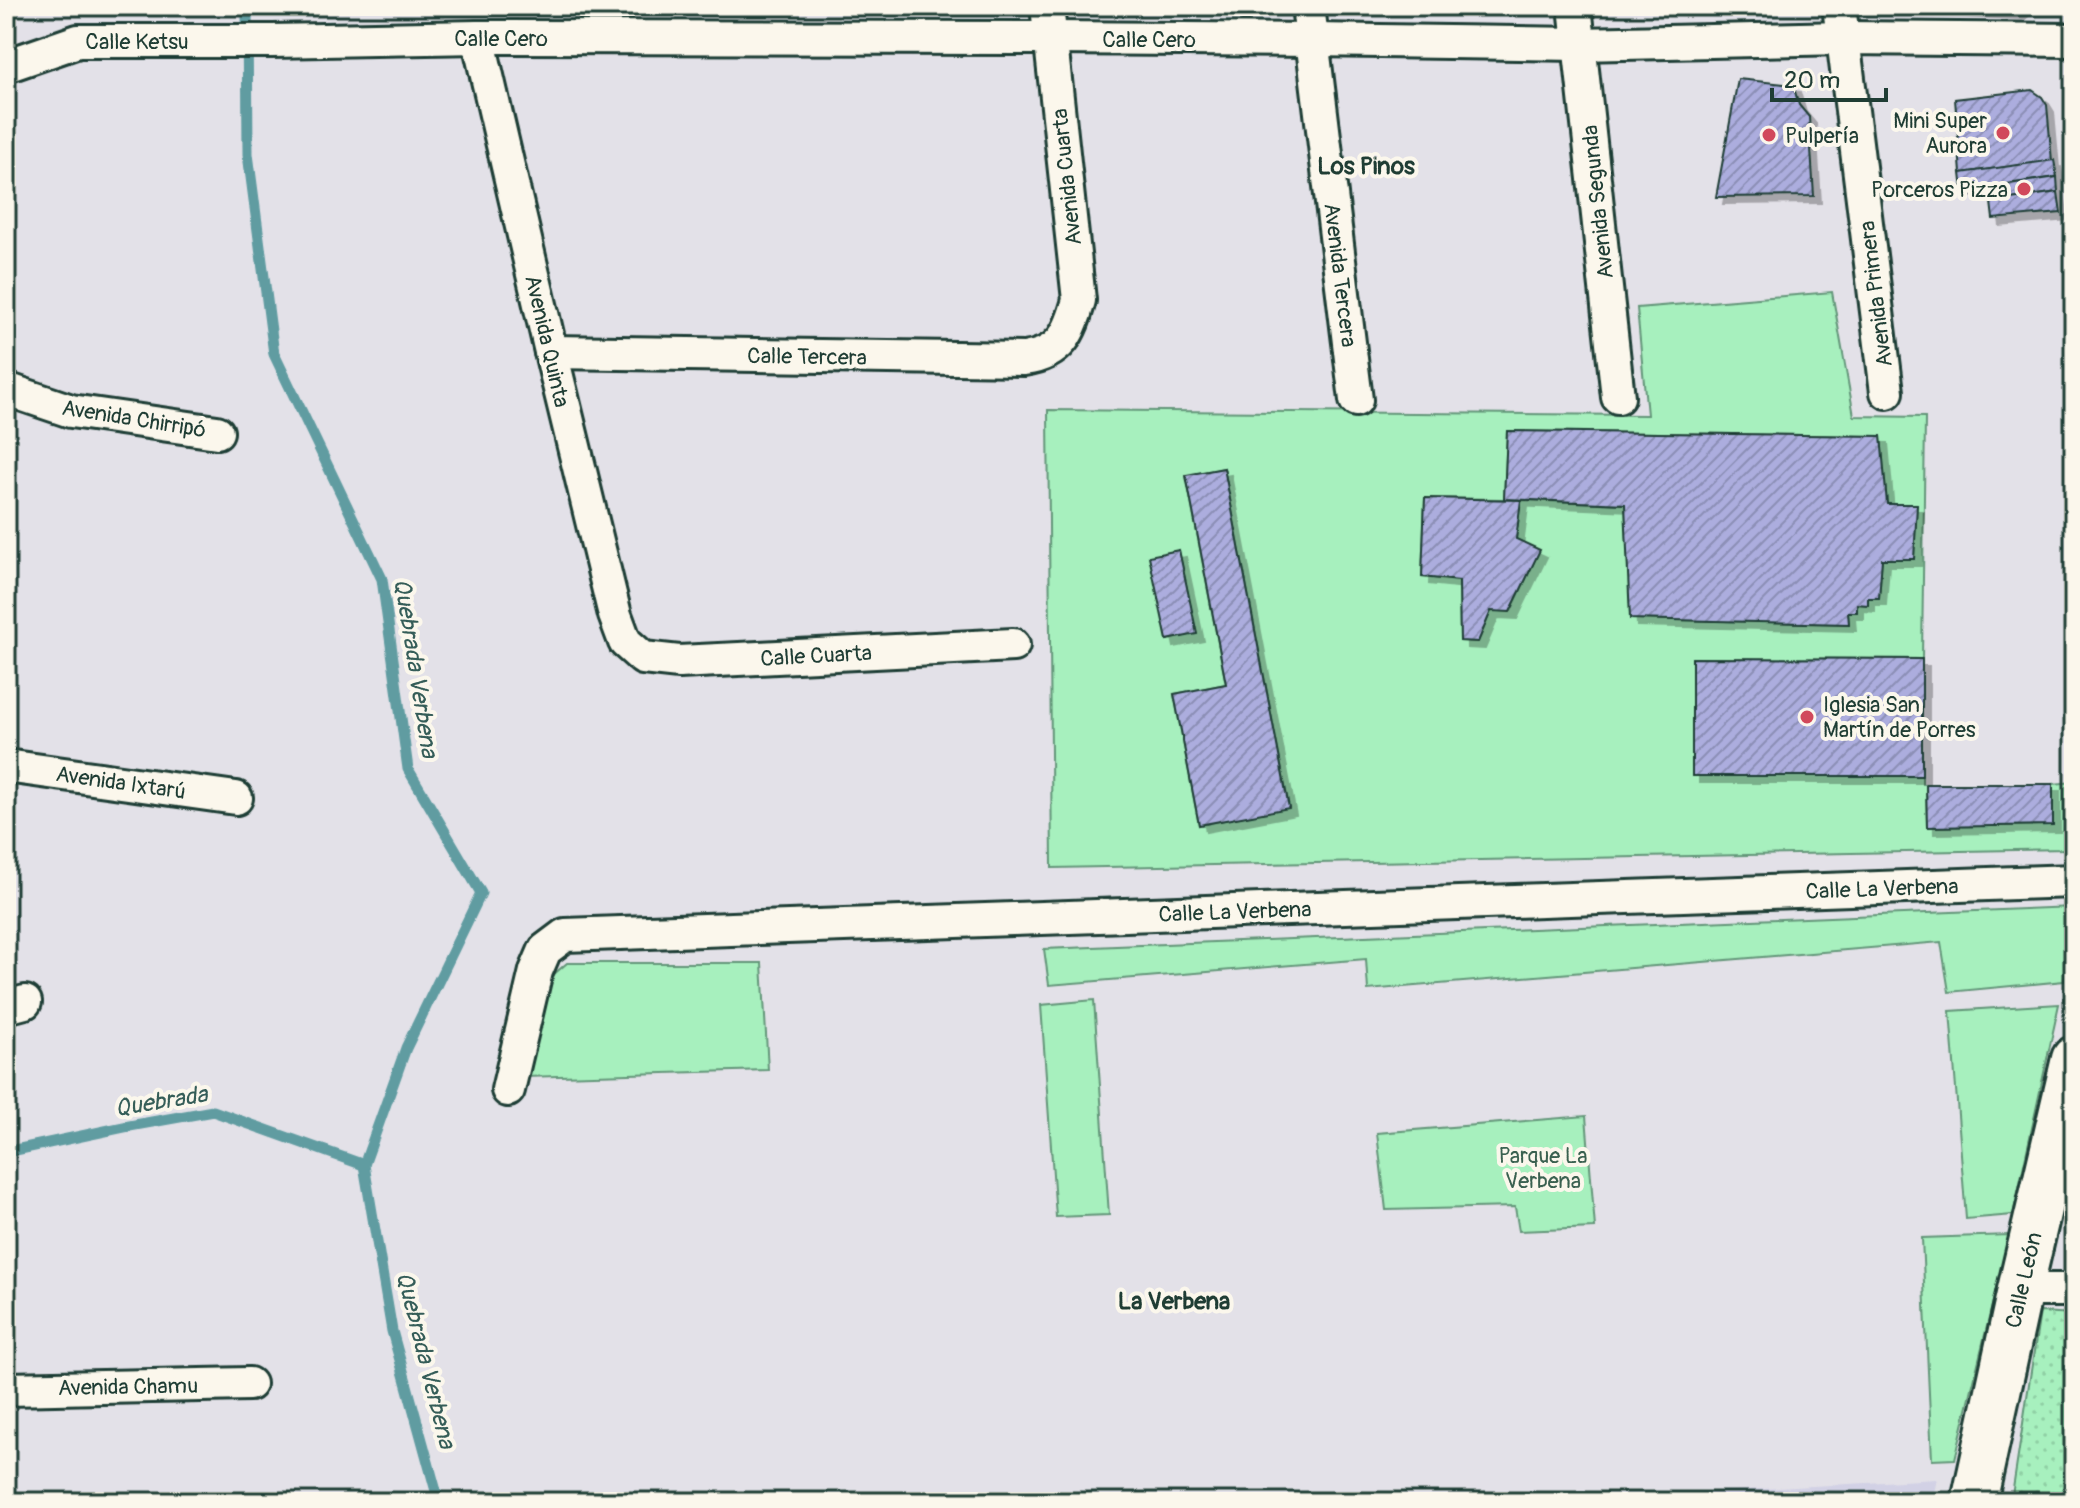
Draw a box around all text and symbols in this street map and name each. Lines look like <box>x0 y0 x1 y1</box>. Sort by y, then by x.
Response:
street label: Calle Cero <box>454 25 548 53</box>
street label: Calle Cero <box>1102 26 1196 54</box>
street label: Calle Ketsu <box>85 28 189 56</box>
scale bar <box>1772 52 1886 102</box>
text: 20 m <box>1784 66 1840 95</box>
street label: Avenida Cuarta <box>1046 107 1088 247</box>
place label: Mini Super Aurora <box>1893 107 1987 160</box>
place label: Pulpería <box>1785 122 1859 150</box>
street label: Avenida Segunda <box>1576 124 1620 280</box>
marker: Mini Super Aurora <box>1994 124 2012 142</box>
marker: Pulpería <box>1760 126 1778 144</box>
district label: Los Pinos <box>1317 152 1415 181</box>
place label: Porceros Pizza <box>1871 176 2008 204</box>
marker: Porceros Pizza <box>2015 180 2033 198</box>
street label: Avenida Tercera <box>1317 201 1363 349</box>
street label: Avenida Primera <box>1853 219 1899 368</box>
street label: Avenida Quinta <box>518 272 576 410</box>
street label: Calle Tercera <box>747 342 867 372</box>
street label: Avenida Chirripó <box>60 394 208 444</box>
water label: Quebrada Verbena <box>387 576 444 761</box>
street label: Calle Cuarta <box>760 639 873 673</box>
place label: Iglesia San Martín de Porres <box>1823 691 1976 744</box>
marker: Iglesia San Martín de Porres <box>1798 708 1816 726</box>
street label: Avenida Ixtarú <box>54 760 188 806</box>
street label: Calle La Verbena <box>1805 872 1959 906</box>
street label: Calle La Verbena <box>1158 895 1312 929</box>
water label: Quebrada <box>113 1080 211 1123</box>
park label: Parque La Verbena <box>1499 1142 1587 1195</box>
street label: Calle León <box>1999 1230 2049 1331</box>
water label: Quebrada Verbena <box>390 1269 462 1453</box>
district label: La Verbena <box>1118 1287 1230 1316</box>
street label: Avenida Chamu <box>58 1372 198 1402</box>

